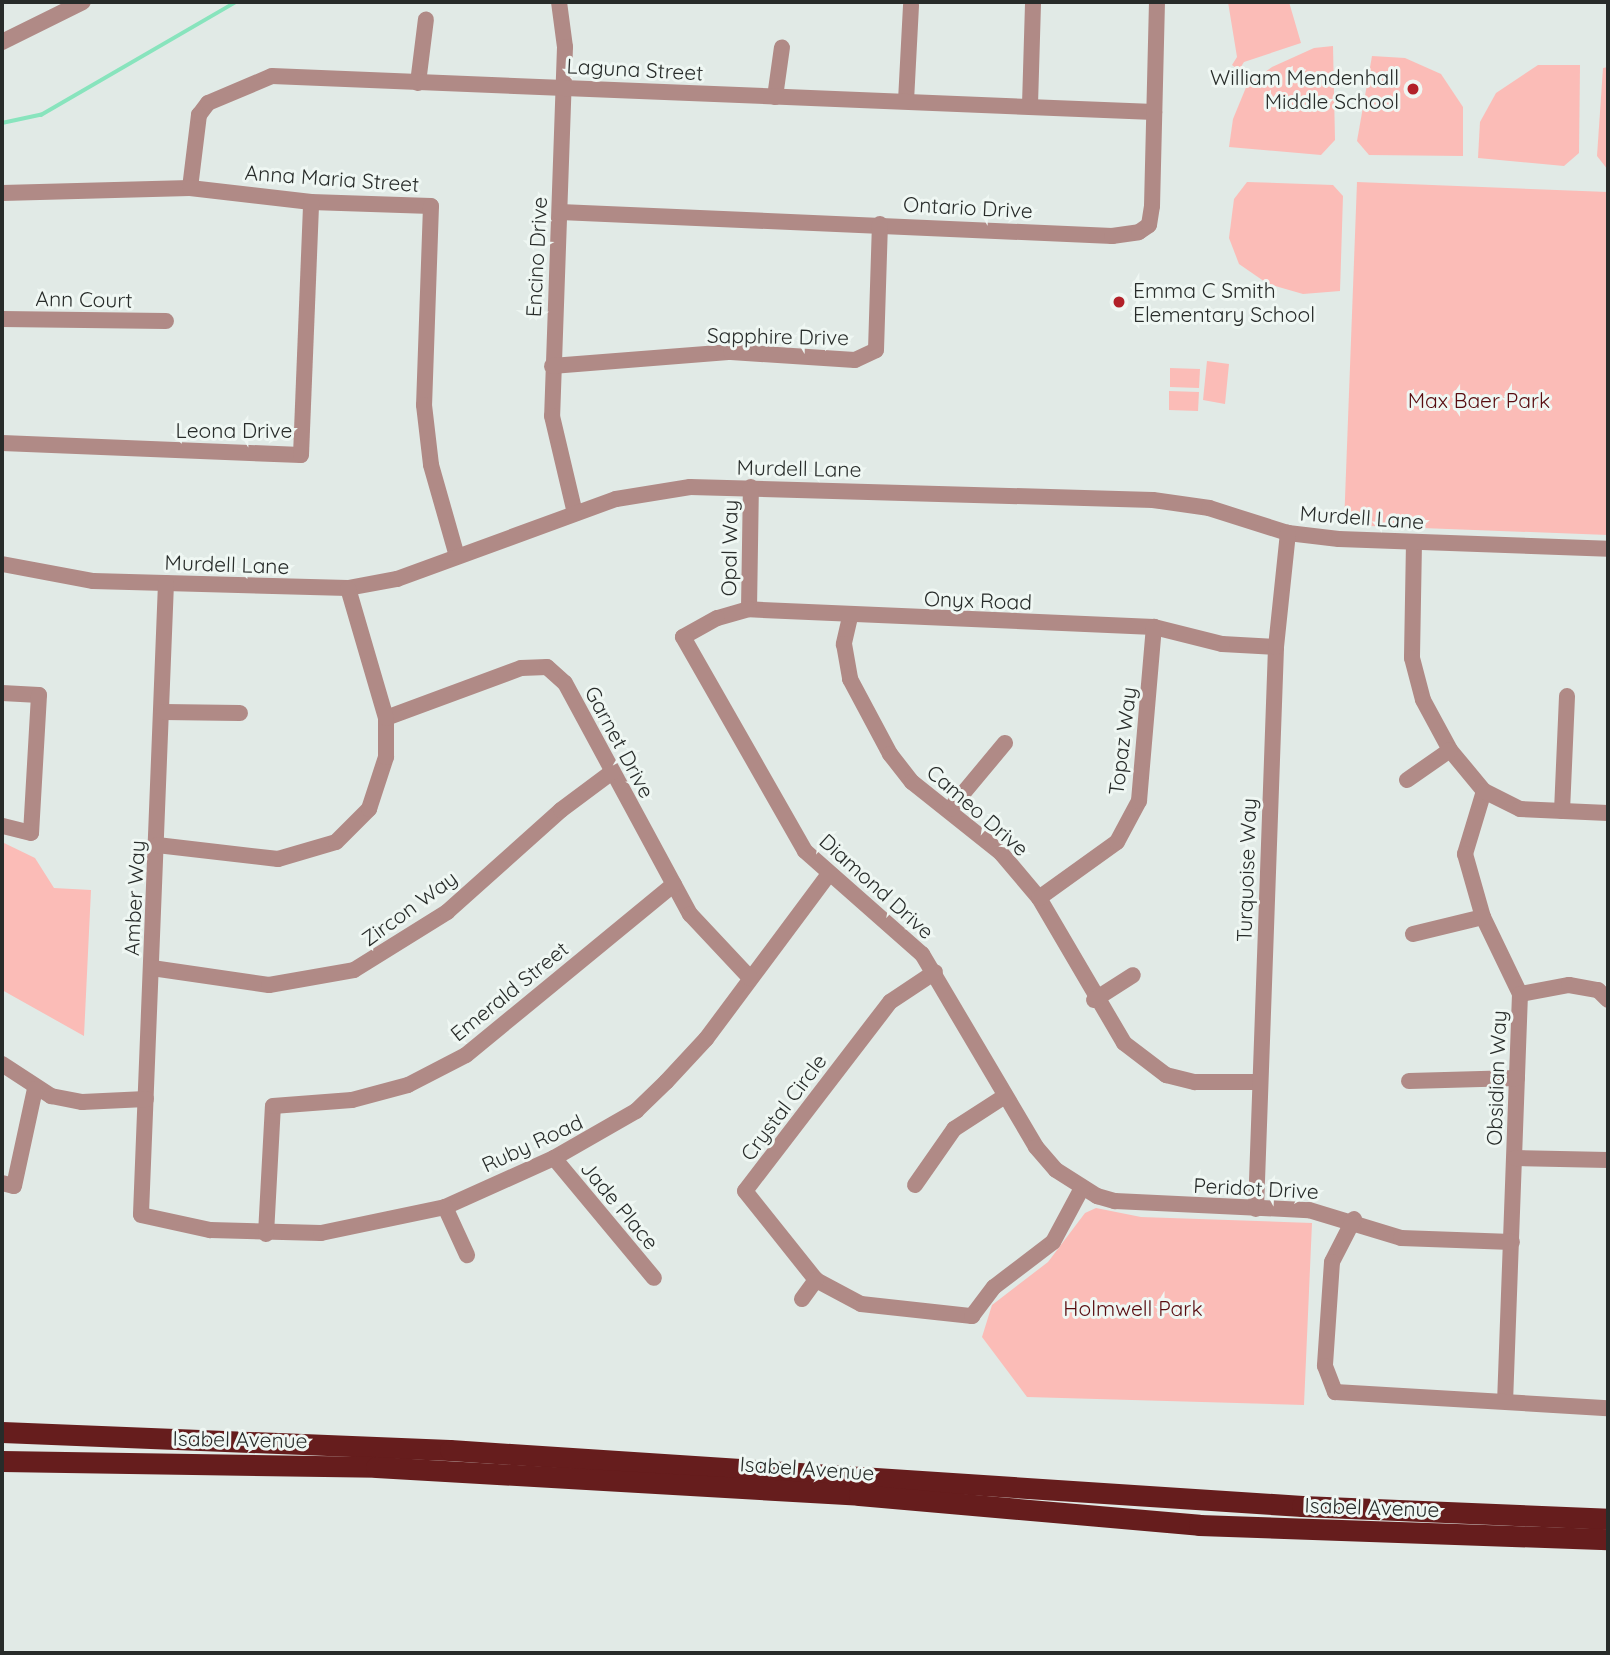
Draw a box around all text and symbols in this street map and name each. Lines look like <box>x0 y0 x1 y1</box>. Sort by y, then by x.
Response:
street label: Laguna Street <box>566 53 704 85</box>
place label: William Mendenhall Middle School <box>1210 64 1399 114</box>
marker: William Mendenhall Middle School <box>1405 81 1421 97</box>
street label: Anna Maria Street <box>244 159 420 197</box>
street label: Ontario Drive <box>903 191 1033 223</box>
street label: Encino Drive <box>520 196 552 318</box>
place label: Emma C Smith Elementary School <box>1133 277 1315 327</box>
street label: Ann Court <box>35 286 133 312</box>
marker: Emma C Smith Elementary School <box>1111 294 1127 310</box>
street label: Sapphire Drive <box>707 322 849 350</box>
park label: Max Baer Park <box>1408 387 1550 413</box>
street label: Leona Drive <box>176 417 292 443</box>
street label: Murdell Lane <box>736 454 862 482</box>
street label: Opal Way <box>716 499 742 597</box>
street label: Murdell Lane <box>1299 500 1425 534</box>
street label: Murdell Lane <box>164 549 290 579</box>
street label: Onyx Road <box>924 586 1032 614</box>
street label: Garnet Drive <box>580 682 660 802</box>
street label: Topaz Way <box>1103 685 1141 797</box>
street label: Cameo Drive <box>922 759 1034 861</box>
street label: Turquoise Way <box>1231 798 1261 942</box>
street label: Diamond Drive <box>815 828 939 944</box>
street label: Amber Way <box>118 839 150 957</box>
street label: Zircon Way <box>356 865 462 951</box>
street label: Emerald Street <box>445 936 573 1046</box>
street label: Obsidian Way <box>1481 1010 1511 1146</box>
street label: Crystal Circle <box>735 1049 831 1165</box>
street label: Ruby Road <box>478 1109 586 1177</box>
street label: Jade Place <box>576 1156 664 1254</box>
street label: Peridot Drive <box>1193 1172 1319 1204</box>
park label: Holmwell Park <box>1063 1295 1203 1321</box>
street label: Isabel Avenue <box>172 1425 308 1453</box>
street label: Isabel Avenue <box>739 1451 875 1485</box>
street label: Isabel Avenue <box>1304 1492 1440 1522</box>

